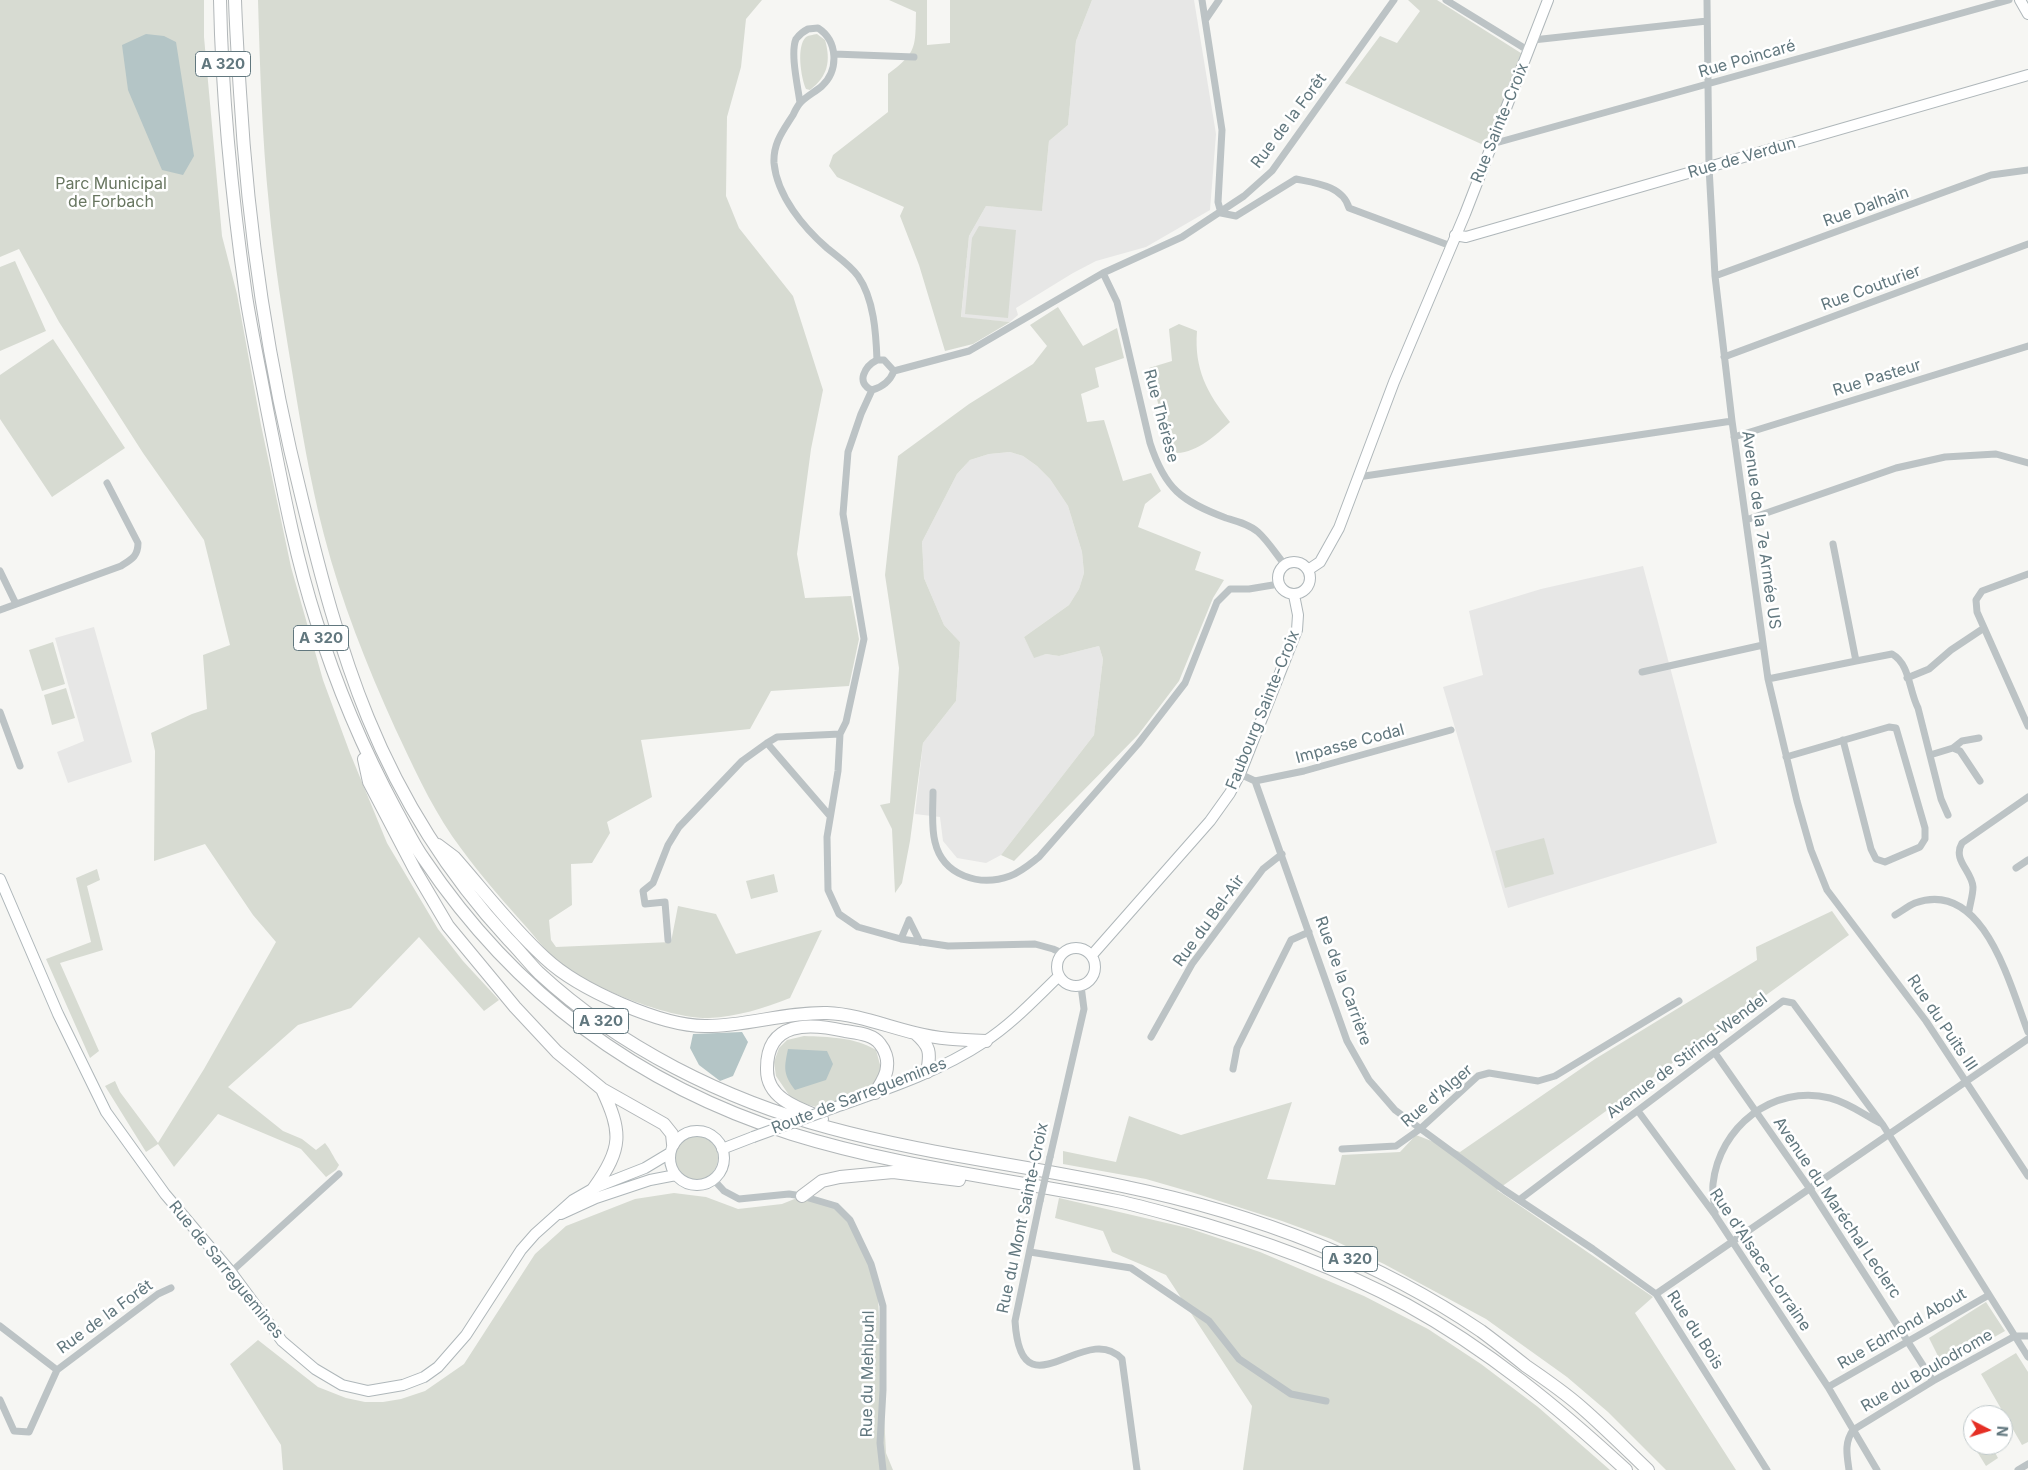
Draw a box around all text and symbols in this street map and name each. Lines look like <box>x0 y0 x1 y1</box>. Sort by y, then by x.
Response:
street label: Rue Poincaré <box>1696 36 1798 82</box>
road number: A 320 <box>196 52 250 76</box>
street label: Rue Sainte-Croix <box>1467 60 1533 186</box>
street label: Rue de la Forêt <box>1247 70 1331 172</box>
street label: Rue de Verdun <box>1686 133 1798 183</box>
park label: Parc Municipal de Forbach <box>55 174 167 212</box>
street label: Rue Dalhain <box>1821 183 1911 231</box>
street label: Rue Couturier <box>1819 261 1923 315</box>
street label: Rue Pasteur <box>1831 355 1923 401</box>
street label: Rue Thérèse <box>1139 367 1183 465</box>
street label: Avenue de la 7e Armée US <box>1738 429 1784 631</box>
road number: A 320 <box>294 626 348 650</box>
street label: Faubourg Sainte-Croix <box>1222 627 1304 793</box>
street label: Impasse Codal <box>1293 720 1407 768</box>
street label: Rue du Bel-Air <box>1169 871 1249 971</box>
street label: Rue de la Carrière <box>1311 914 1375 1048</box>
street label: Rue du Puits III <box>1903 971 1981 1075</box>
street label: Avenue de Stiring-Wendel <box>1603 989 1771 1123</box>
road number: A 320 <box>574 1008 628 1034</box>
street label: Route de Sarreguemines <box>769 1054 949 1138</box>
street label: Rue d'Alger <box>1398 1061 1476 1131</box>
street label: Avenue du Maréchal Leclerc <box>1769 1114 1905 1302</box>
street label: Rue du Mont Sainte-Croix <box>993 1121 1053 1315</box>
street label: Rue d'Alsace-Lorraine <box>1705 1185 1815 1335</box>
street label: Rue de Sarreguemines <box>165 1197 287 1343</box>
road number: A 320 <box>1322 1246 1378 1272</box>
street label: Rue de la Forêt <box>54 1276 156 1358</box>
street label: Rue Edmond About <box>1834 1284 1970 1374</box>
street label: Rue du Bois <box>1663 1287 1727 1373</box>
street label: Rue du Mehlpuhl <box>857 1310 879 1438</box>
street label: Rue du Boulodrome <box>1858 1325 1996 1417</box>
north arrow <box>1963 1405 2013 1455</box>
text: N <box>1994 1425 2011 1437</box>

